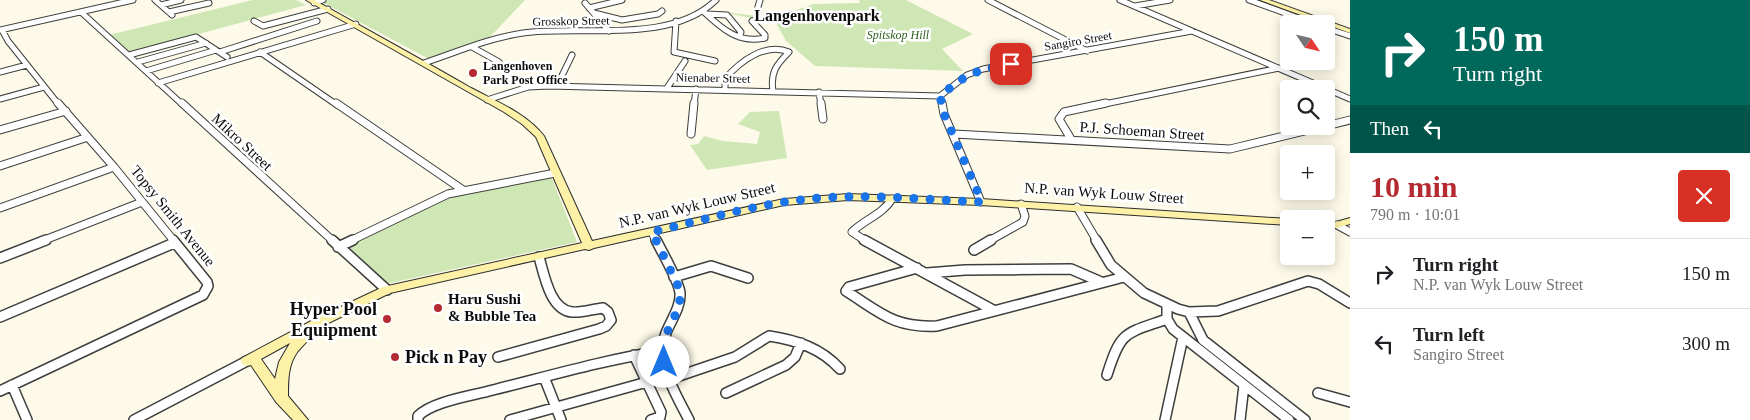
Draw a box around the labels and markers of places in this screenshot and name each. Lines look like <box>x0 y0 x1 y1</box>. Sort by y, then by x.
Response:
pin <box>990 43 1032 85</box>
place label: Langenhoven Park Post Office <box>483 59 568 87</box>
marker: Langenhoven Park Post Office <box>467 67 479 79</box>
place label: Haru Sushi & Bubble Tea <box>448 291 537 324</box>
place label: Hyper Pool Equipment <box>290 299 377 340</box>
marker: Haru Sushi & Bubble Tea <box>432 302 444 314</box>
marker: Hyper Pool Equipment <box>381 313 393 325</box>
place label: Pick n Pay <box>405 347 487 367</box>
marker: Pick n Pay <box>389 351 401 363</box>

